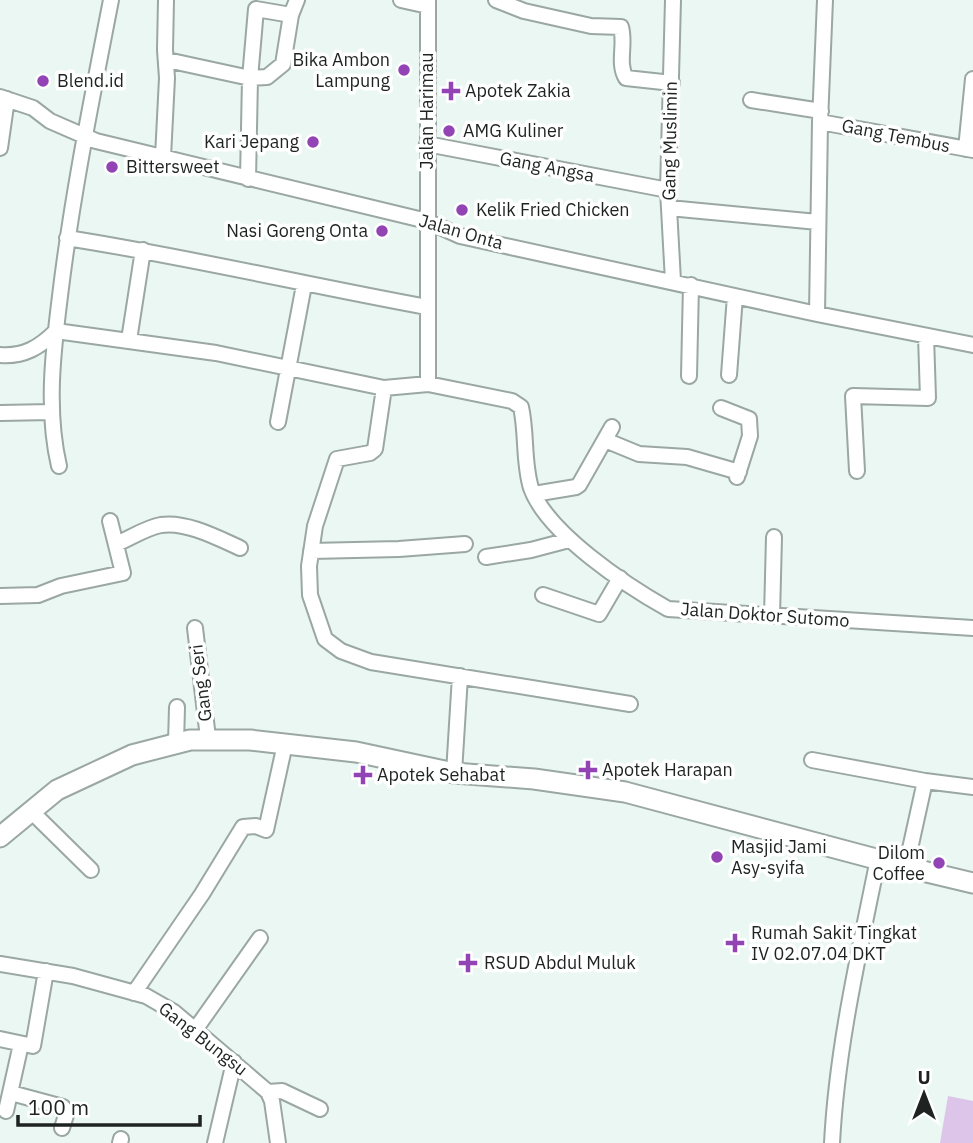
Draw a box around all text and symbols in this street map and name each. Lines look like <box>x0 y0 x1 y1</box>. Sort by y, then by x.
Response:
place label: Bika Ambon Lampung <box>292 48 390 92</box>
street label: Jalan Harimau <box>415 53 438 169</box>
marker: Bika Ambon Lampung <box>396 62 412 78</box>
place label: Blend.id <box>57 69 124 92</box>
marker: Blend.id <box>35 73 51 89</box>
place label: Apotek Zakia <box>465 79 571 102</box>
street label: Gang Muslimin <box>657 81 682 201</box>
marker: Apotek Zakia <box>443 83 459 99</box>
street label: Gang Tembus <box>840 114 952 157</box>
place label: AMG Kuliner <box>463 119 564 142</box>
marker: AMG Kuliner <box>441 123 457 139</box>
place label: Kari Jepang <box>204 130 299 153</box>
marker: Kari Jepang <box>305 134 321 150</box>
street label: Gang Angsa <box>498 146 597 187</box>
place label: Bittersweet <box>126 155 220 178</box>
marker: Bittersweet <box>104 159 120 175</box>
place label: Kelik Fried Chicken <box>476 198 630 221</box>
marker: Kelik Fried Chicken <box>454 202 470 218</box>
street label: Jalan Onta <box>416 209 506 255</box>
place label: Nasi Goreng Onta <box>226 219 368 242</box>
marker: Nasi Goreng Onta <box>374 223 390 239</box>
street label: Jalan Doktor Sutomo <box>680 597 850 632</box>
street label: Gang Seri <box>184 643 217 723</box>
place label: Apotek Harapan <box>602 758 733 781</box>
marker: Apotek Harapan <box>580 762 596 778</box>
place label: Apotek Sehabat <box>377 763 505 786</box>
marker: Apotek Sehabat <box>355 767 371 783</box>
place label: Masjid Jami Asy-syifa <box>731 835 827 879</box>
place label: Dilom Coffee <box>872 841 925 885</box>
marker: Masjid Jami Asy-syifa <box>709 849 725 865</box>
marker: Dilom Coffee <box>931 855 947 871</box>
place label: Rumah Sakit Tingkat IV 02.07.04 DKT <box>751 921 917 965</box>
marker: Rumah Sakit Tingkat IV 02.07.04 DKT <box>725 933 745 953</box>
place label: RSUD Abdul Muluk <box>484 951 636 974</box>
marker: RSUD Abdul Muluk <box>458 953 478 973</box>
street label: Gang Bungsu <box>154 997 252 1081</box>
north arrow <box>889 1059 959 1129</box>
text: U <box>917 1065 931 1089</box>
scale bar <box>18 1084 200 1128</box>
text: 100 m <box>28 1093 89 1121</box>

